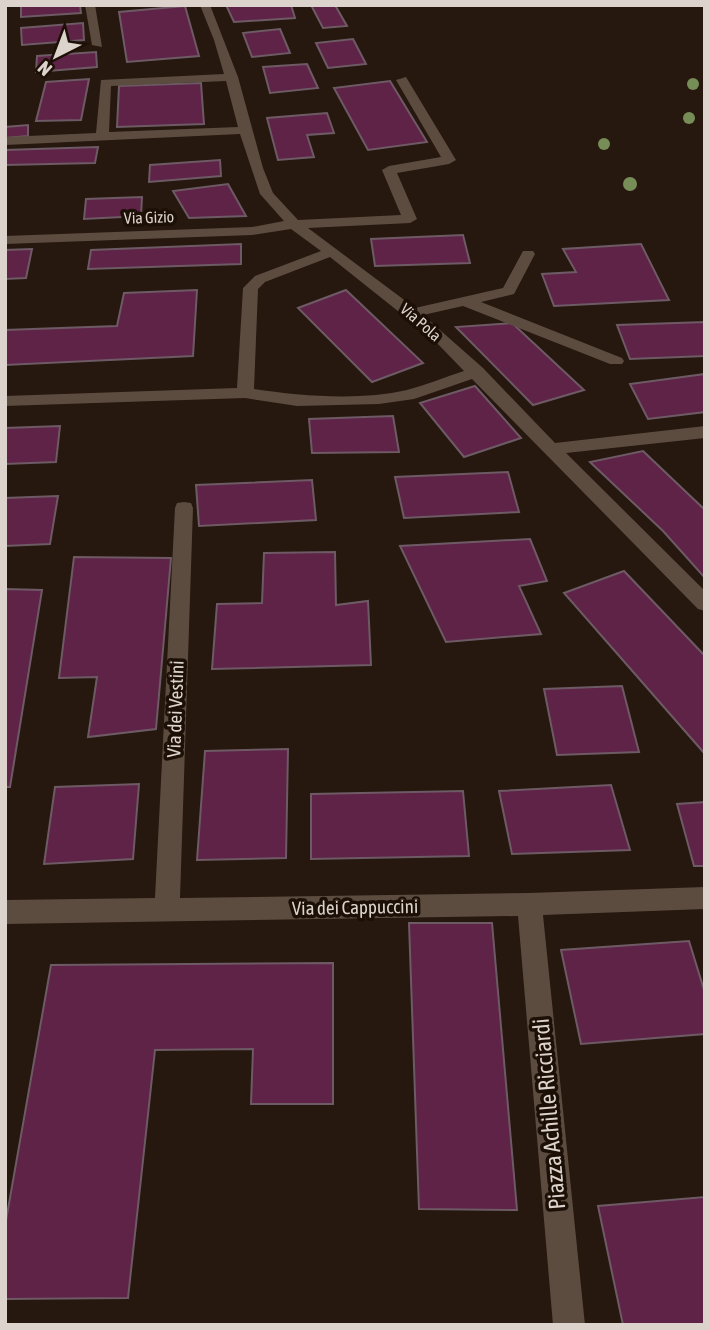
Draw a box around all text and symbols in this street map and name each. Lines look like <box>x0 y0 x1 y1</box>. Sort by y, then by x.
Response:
north arrow <box>21 21 91 91</box>
text: N <box>33 57 56 81</box>
street label: Via Gizio <box>124 207 174 227</box>
street label: Via Pola <box>397 299 445 345</box>
street label: Via dei Vestini <box>162 660 188 758</box>
street label: Via dei Cappuccini <box>292 895 418 919</box>
street label: Piazza Achille Ricciardi <box>528 1017 570 1211</box>

